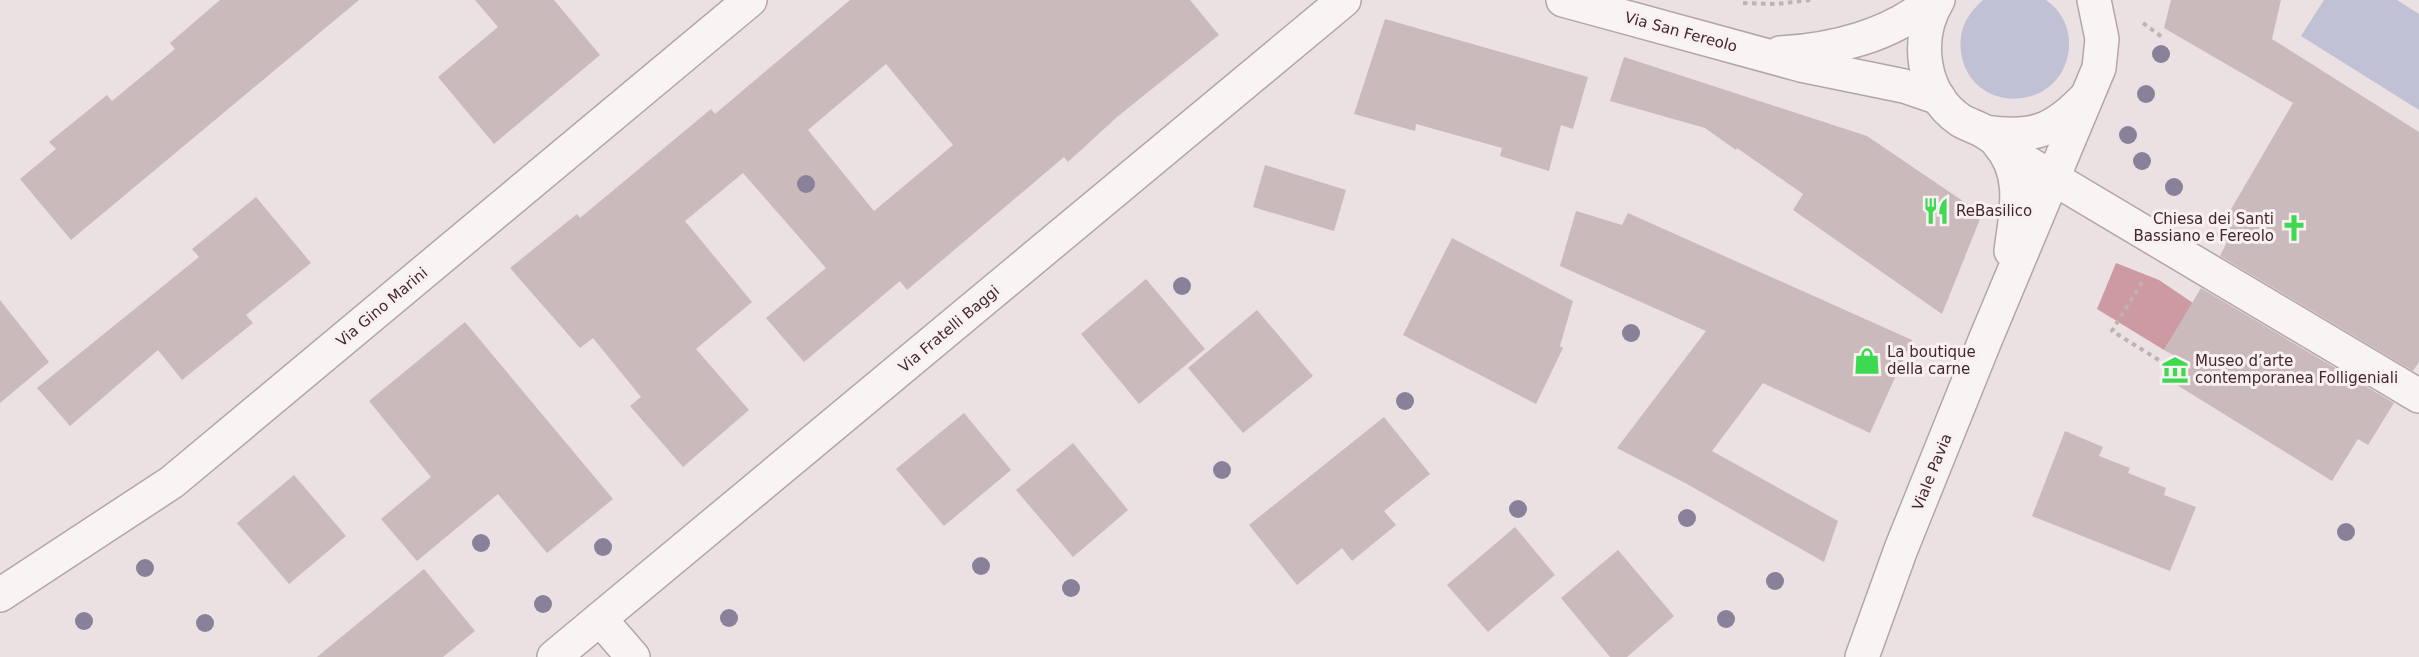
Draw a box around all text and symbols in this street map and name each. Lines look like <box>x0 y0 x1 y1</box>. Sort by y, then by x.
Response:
street label: Via San Fereolo <box>1623 8 1739 56</box>
restaurant icon: ReBasilico <box>1921 196 1951 226</box>
place label: ReBasilico <box>1956 202 2032 220</box>
place label: Chiesa dei Santi Bassiano e Fereolo <box>2133 210 2274 245</box>
church icon: Chiesa dei Santi Bassiano e Fereolo <box>2279 213 2309 243</box>
street label: Via Gino Marini <box>333 264 431 350</box>
street label: Via Fratelli Baggi <box>895 282 1003 376</box>
place label: La boutique della carne <box>1887 343 1976 378</box>
shop icon: La boutique della carne <box>1852 346 1882 376</box>
place label: Museo d’arte contemporanea Folligeniali <box>2195 352 2398 387</box>
museum icon: Museo d’arte contemporanea Folligeniali <box>2160 355 2190 385</box>
street label: Viale Pavia <box>1908 431 1956 513</box>

